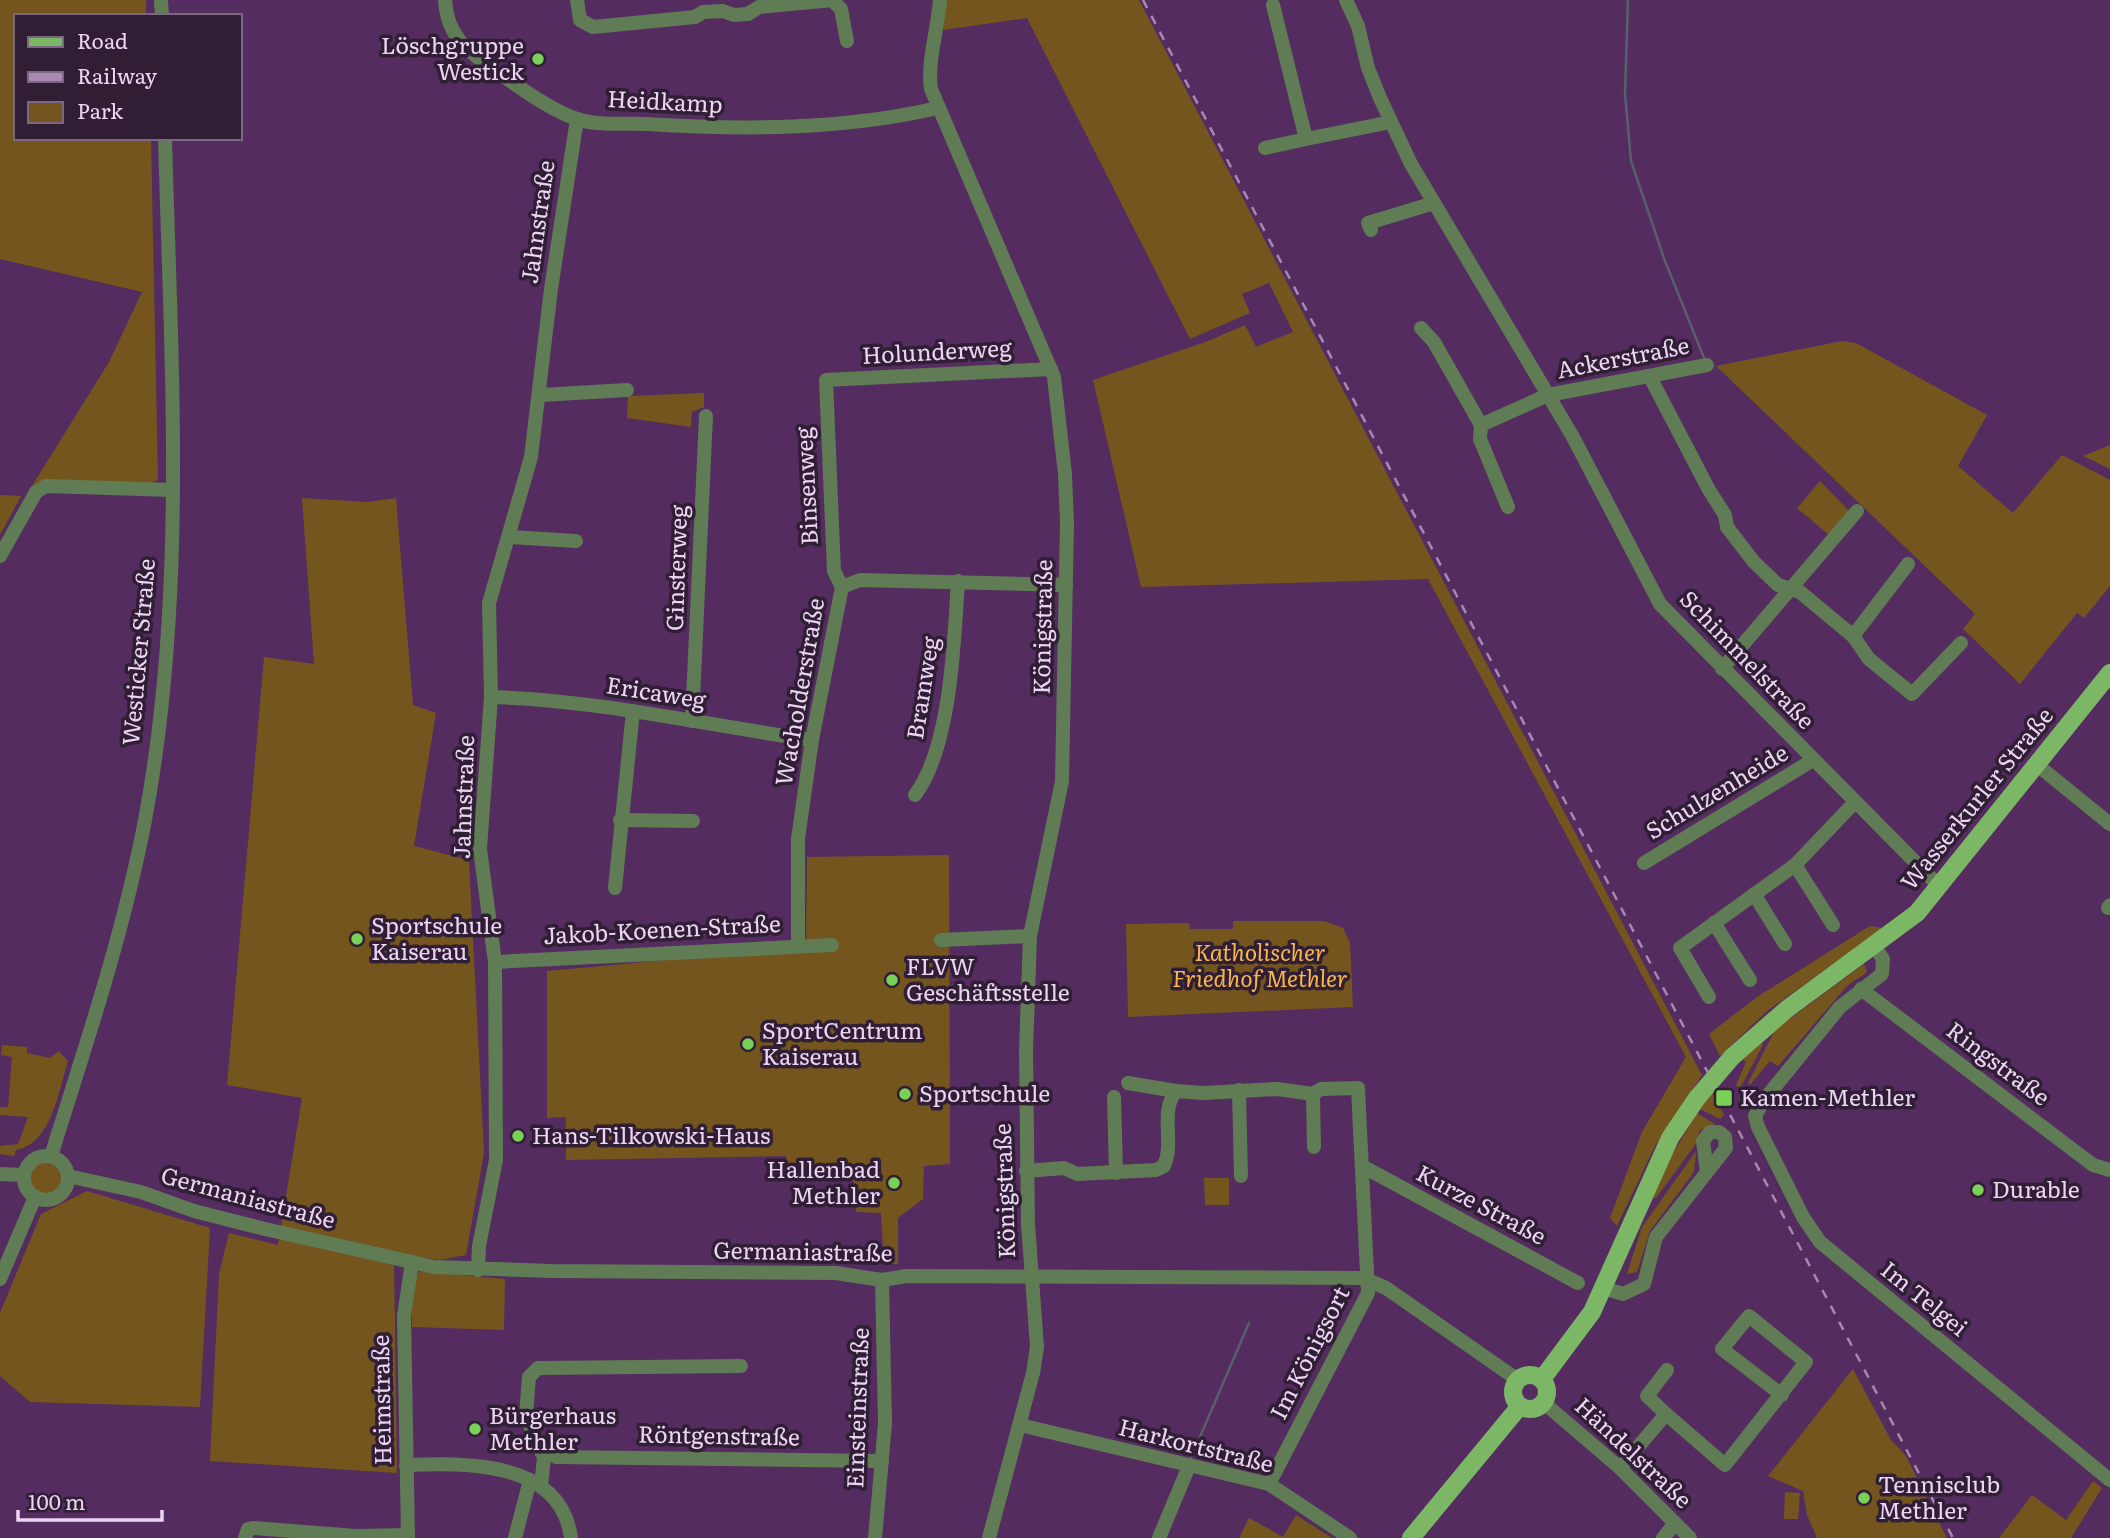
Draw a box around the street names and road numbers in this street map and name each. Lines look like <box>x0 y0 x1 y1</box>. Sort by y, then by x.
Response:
street label: Heidkamp <box>607 80 724 120</box>
street label: Jahnstraße <box>511 158 561 286</box>
street label: Ackerstraße <box>1553 327 1692 386</box>
street label: Holunderweg <box>861 329 1013 371</box>
street label: Binsenweg <box>785 426 825 546</box>
street label: Ginsterweg <box>656 504 694 632</box>
street label: Westicker Straße <box>112 557 162 747</box>
street label: Königstraße <box>1023 559 1059 695</box>
street label: Schimmelstraße <box>1673 582 1824 736</box>
street label: Wacholderstraße <box>765 595 831 788</box>
street label: Bramweg <box>896 634 946 742</box>
street label: Ericaweg <box>604 666 709 716</box>
street label: Wasserkurler Straße <box>1891 699 2060 896</box>
street label: Jahnstraße <box>443 734 481 860</box>
street label: Schulzenheide <box>1638 734 1794 846</box>
street label: Jakob-Koenen-Straße <box>542 905 781 951</box>
street label: Ringstraße <box>1940 1012 2058 1113</box>
street label: Königstraße <box>984 1123 1022 1259</box>
street label: Kurze Straße <box>1411 1155 1553 1252</box>
street label: Germaniastraße <box>158 1156 339 1236</box>
street label: Germaniastraße <box>713 1231 893 1269</box>
street label: Im Telgei <box>1875 1252 1976 1343</box>
street label: Im Königsort <box>1260 1279 1357 1425</box>
street label: Einsteinstraße <box>836 1327 876 1489</box>
street label: Heimstraße <box>362 1334 398 1466</box>
street label: Händelstraße <box>1568 1388 1701 1515</box>
street label: Harkortstraße <box>1116 1408 1277 1480</box>
street label: Röntgenstraße <box>638 1416 800 1452</box>

